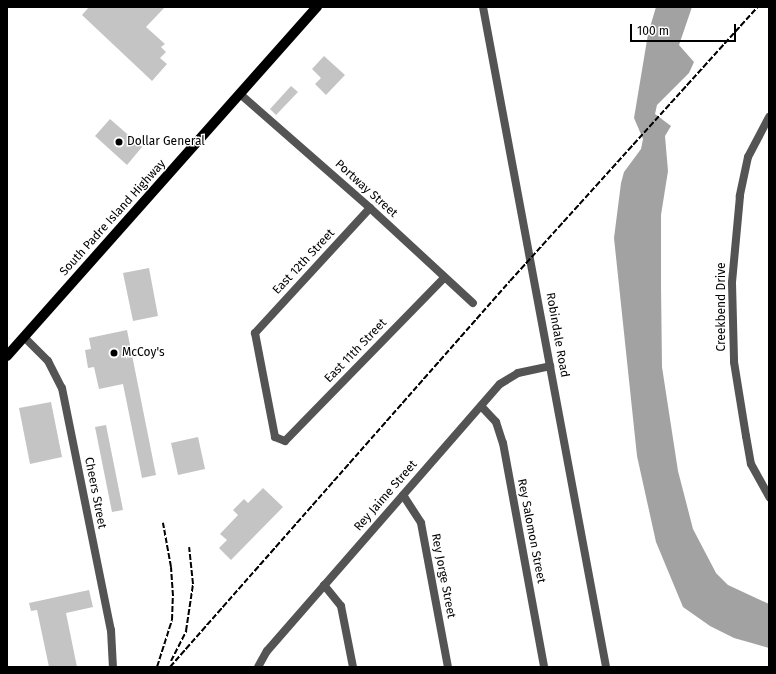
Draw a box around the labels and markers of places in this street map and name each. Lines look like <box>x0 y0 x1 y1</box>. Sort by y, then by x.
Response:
place label: Dollar General <box>127 135 205 149</box>
marker: Dollar General <box>114 137 124 147</box>
place label: McCoy's <box>122 346 165 360</box>
marker: McCoy's <box>109 348 119 358</box>

